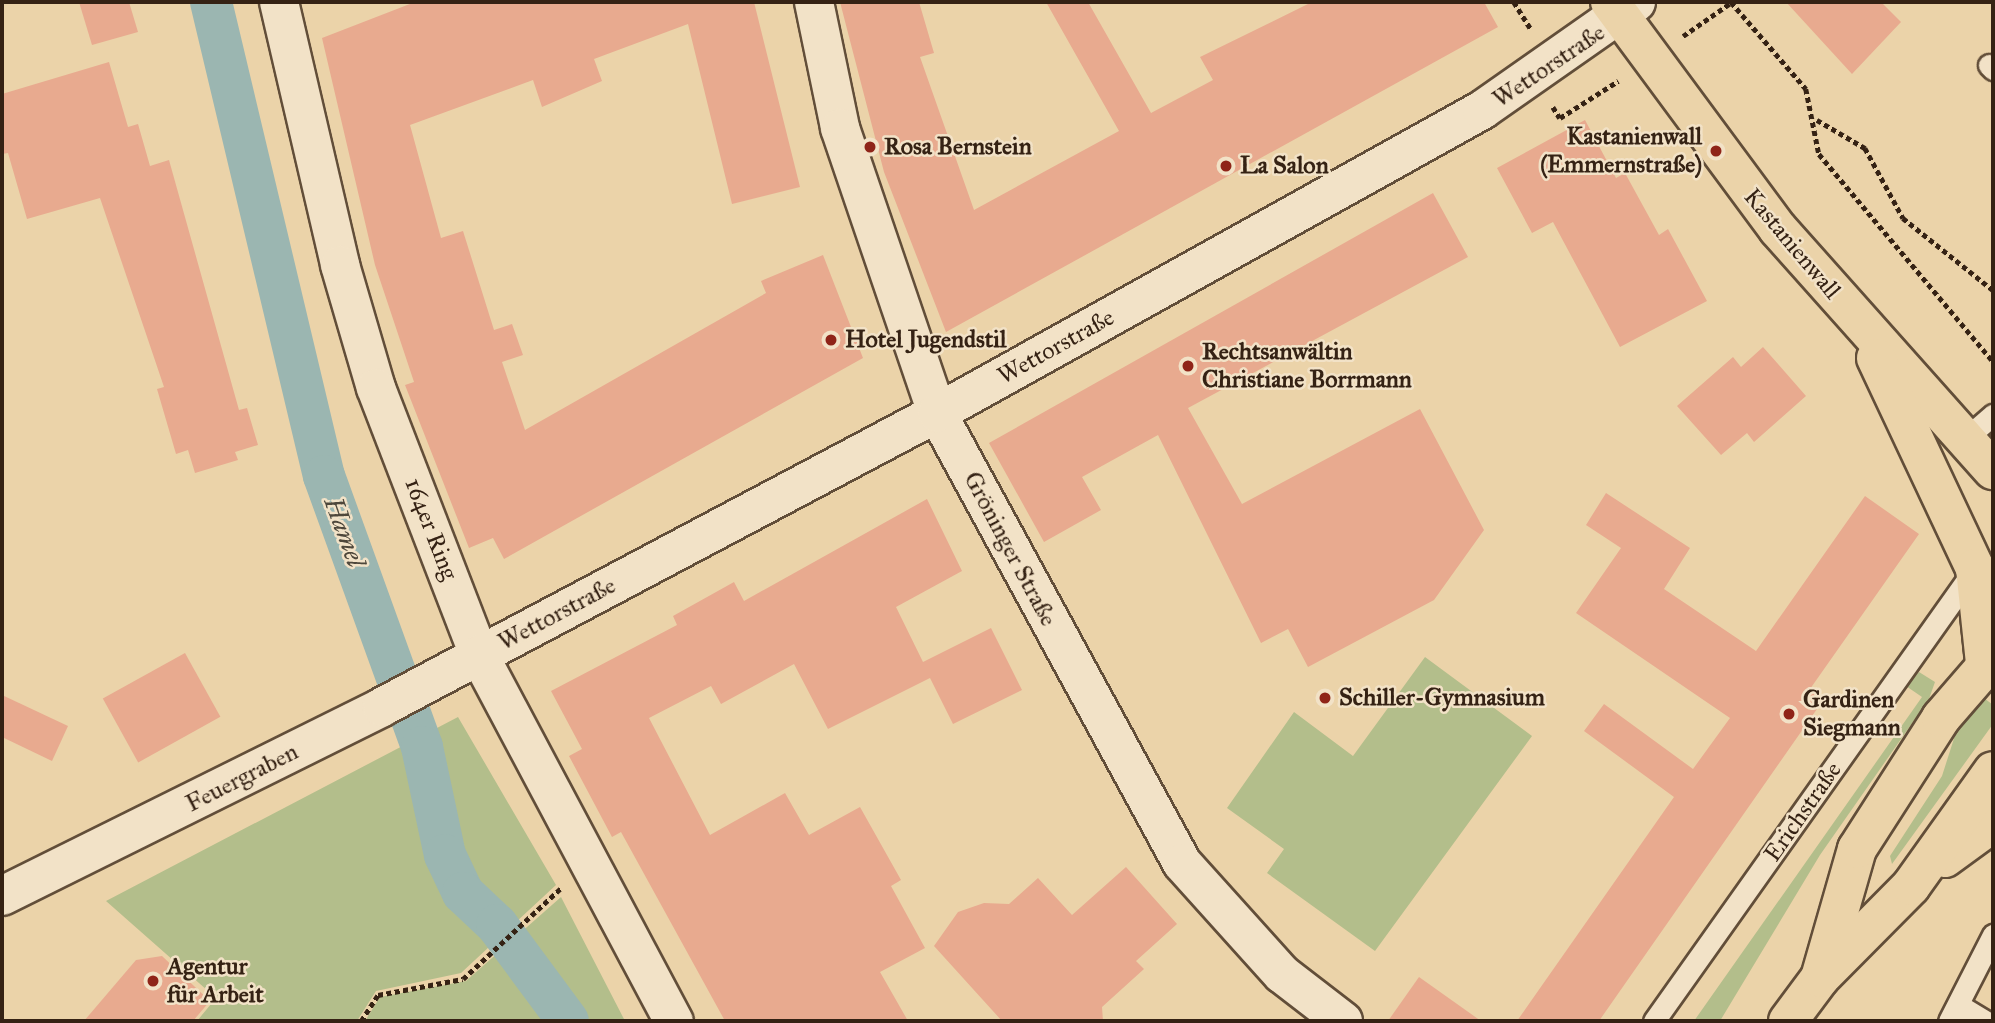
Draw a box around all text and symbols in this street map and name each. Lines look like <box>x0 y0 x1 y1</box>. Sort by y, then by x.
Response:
street label: Wettorstraße <box>1488 18 1610 114</box>
place label: Kastanienwall (Emmernstraße) <box>1540 123 1702 179</box>
place label: Rosa Bernstein <box>884 133 1032 161</box>
marker: Rosa Bernstein <box>862 139 878 155</box>
marker: Kastanienwall (Emmernstraße) <box>1708 143 1724 159</box>
place label: La Salon <box>1240 152 1329 180</box>
marker: La Salon <box>1218 158 1234 174</box>
street label: Kastanienwall <box>1737 183 1847 305</box>
street label: Wettorstraße <box>993 303 1119 391</box>
place label: Hotel Jugendstil <box>845 326 1006 354</box>
marker: Hotel Jugendstil <box>823 332 839 348</box>
place label: Rechtsanwältin Christiane Borrmann <box>1202 338 1412 394</box>
marker: Rechtsanwältin Christiane Borrmann <box>1180 358 1196 374</box>
street label: Gröninger Straße <box>957 467 1063 631</box>
street label: 164er Ring <box>398 474 464 584</box>
water label: Hamel <box>317 493 371 571</box>
street label: Wettorstraße <box>493 571 621 657</box>
place label: Schiller-Gymnasium <box>1339 684 1545 712</box>
place label: Gardinen Siegmann <box>1803 686 1901 742</box>
marker: Schiller-Gymnasium <box>1317 690 1333 706</box>
marker: Gardinen Siegmann <box>1781 706 1797 722</box>
street label: Feuergraben <box>181 738 303 818</box>
street label: Erichstraße <box>1758 757 1848 867</box>
place label: Agentur für Arbeit <box>167 953 264 1009</box>
marker: Agentur für Arbeit <box>145 973 161 989</box>

